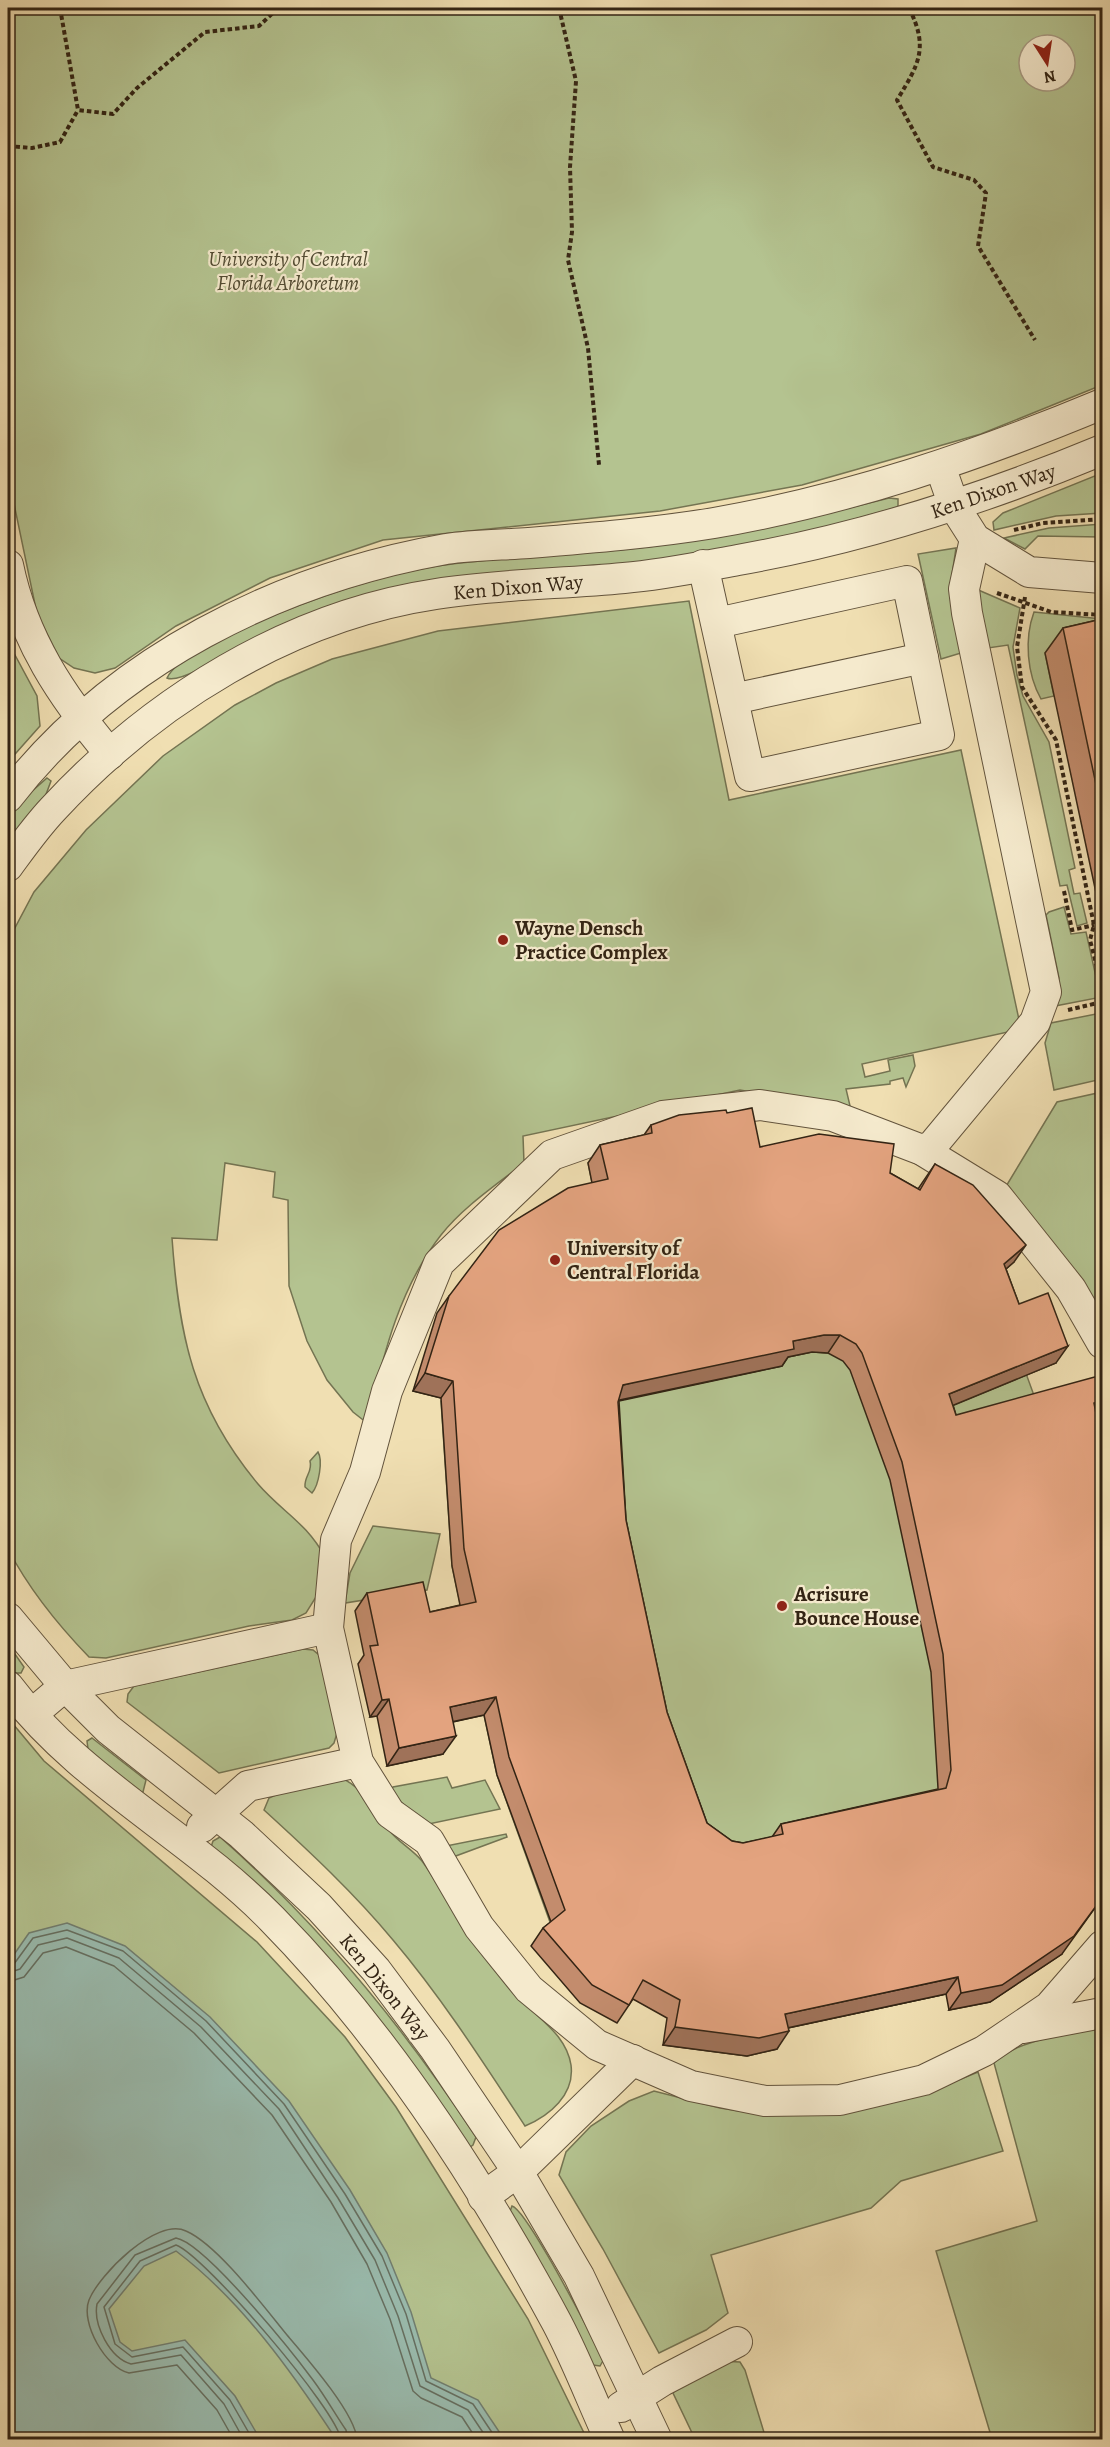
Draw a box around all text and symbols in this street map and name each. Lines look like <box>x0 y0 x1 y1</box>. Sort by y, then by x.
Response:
north arrow <box>1017 33 1077 93</box>
text: N <box>1042 65 1058 89</box>
park label: University of Central Florida Arboretum <box>208 245 369 297</box>
street label: Ken Dixon Way <box>927 456 1060 526</box>
street label: Ken Dixon Way <box>452 567 585 607</box>
place label: Wayne Densch Practice Complex <box>514 914 668 966</box>
marker: Wayne Densch Practice Complex <box>496 933 510 947</box>
place label: University of Central Florida <box>567 1234 701 1286</box>
marker: University of Central Florida <box>548 1253 562 1267</box>
place label: Acrisure Bounce House <box>793 1580 919 1632</box>
marker: Acrisure Bounce House <box>775 1599 789 1613</box>
street label: Ken Dixon Way <box>333 1927 437 2047</box>

